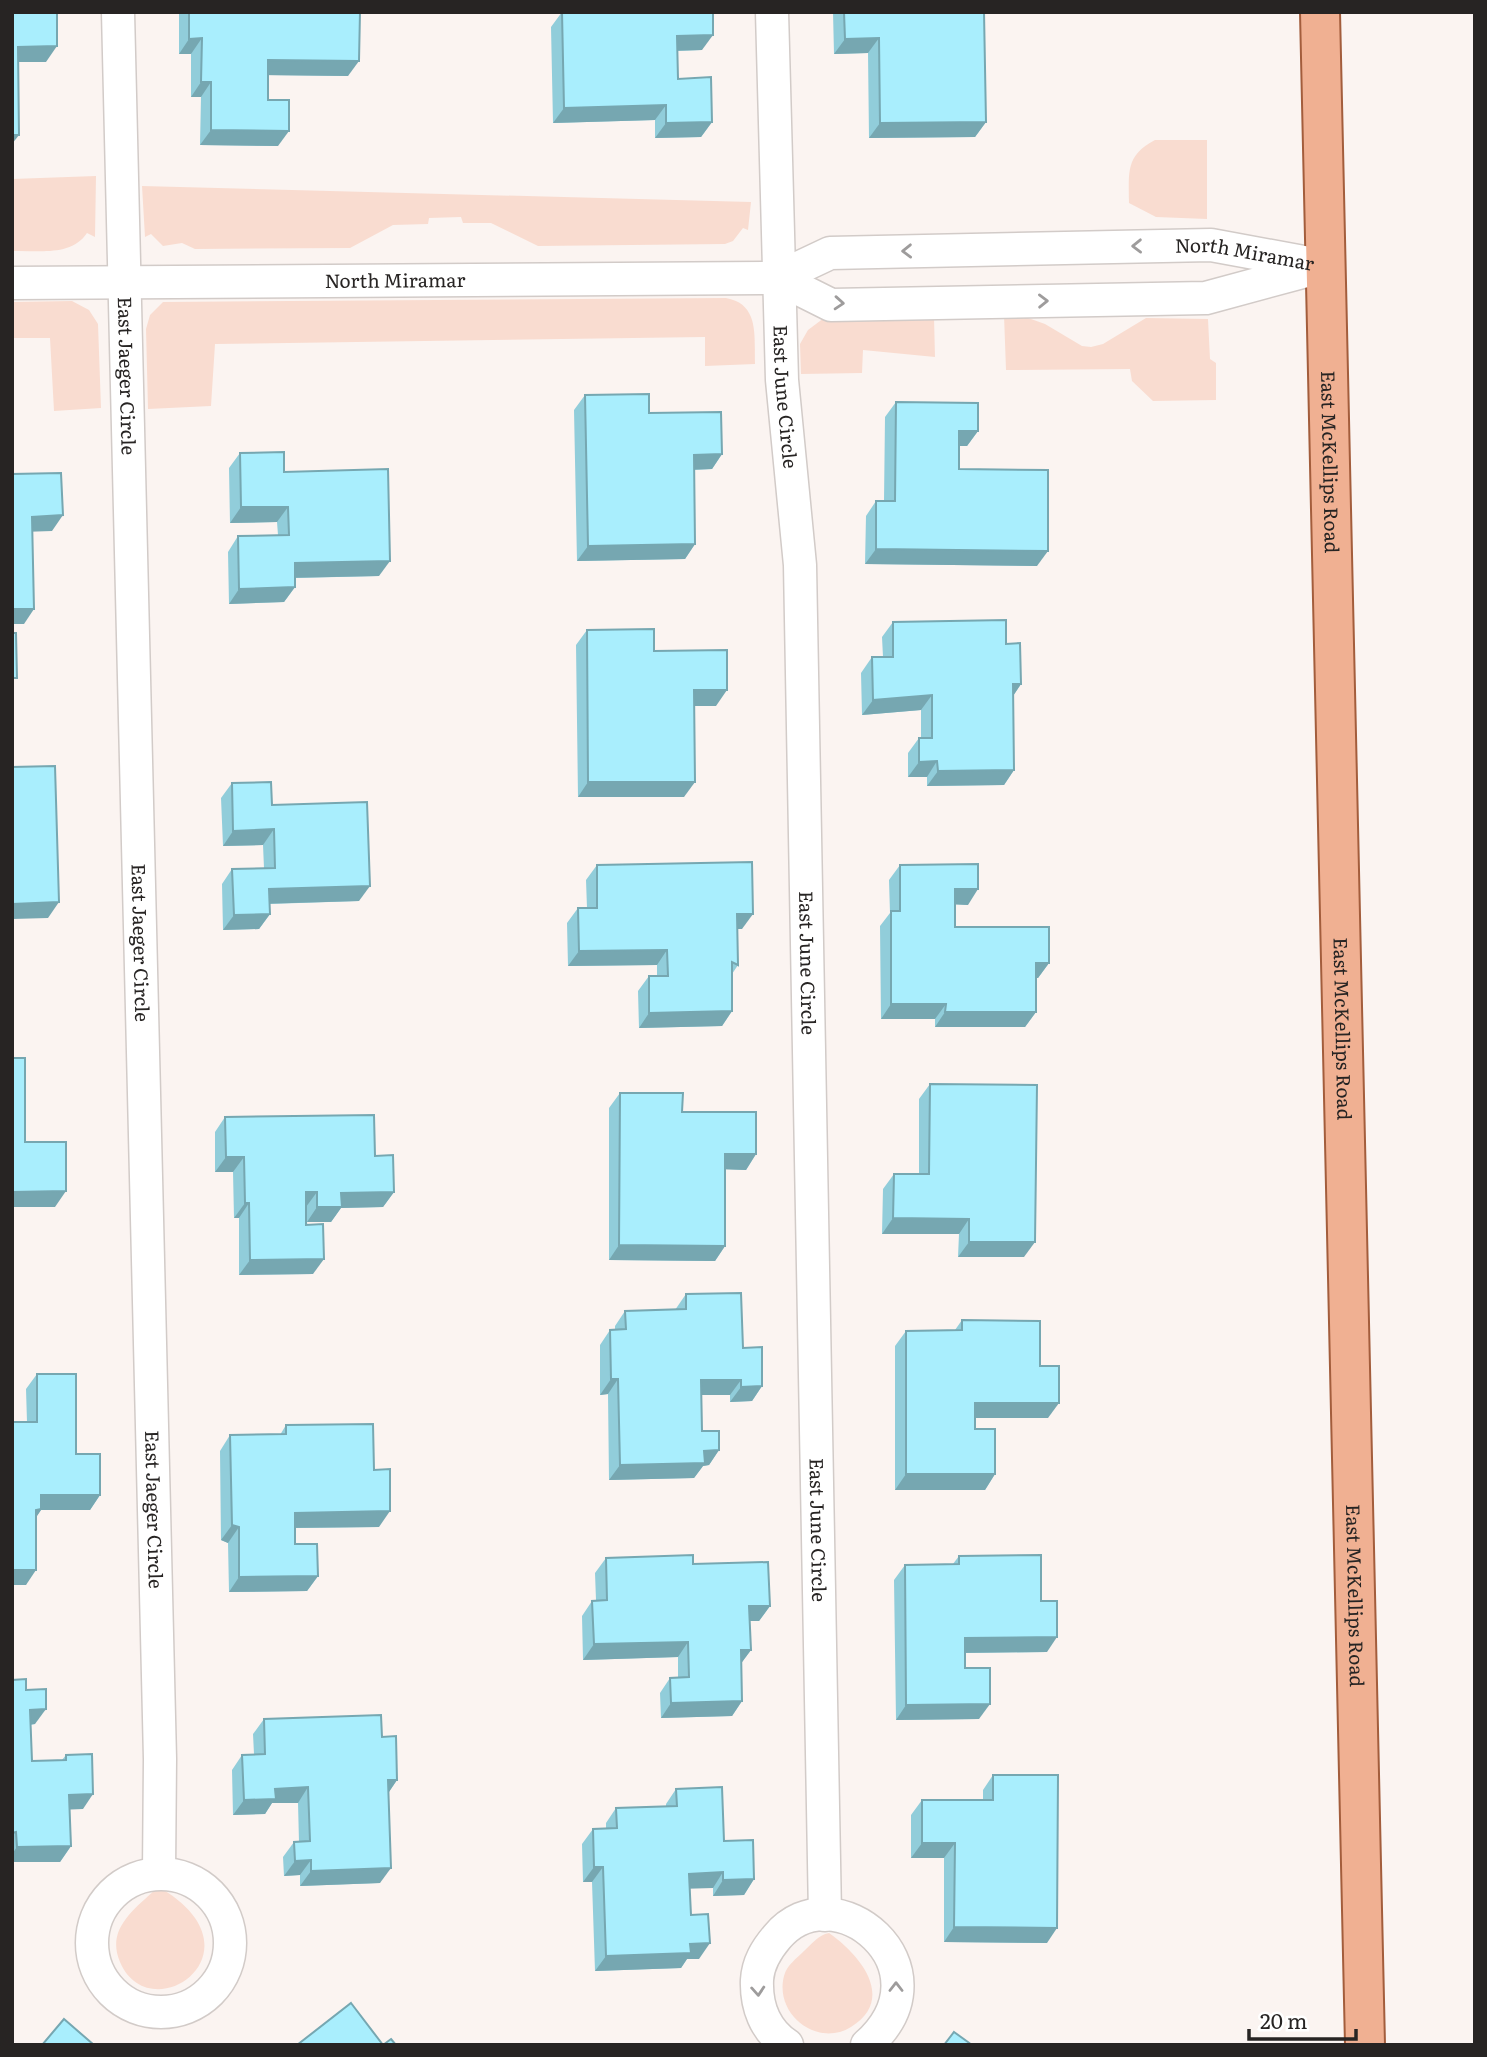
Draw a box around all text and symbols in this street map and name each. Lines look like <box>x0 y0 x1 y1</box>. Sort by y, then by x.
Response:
street label: North Miramar <box>1175 230 1317 277</box>
one-way arrow <box>1131 238 1141 254</box>
one-way arrow <box>901 243 911 259</box>
street label: North Miramar <box>325 265 465 294</box>
one-way arrow <box>1037 293 1048 308</box>
street label: East Jaeger Circle <box>112 296 144 456</box>
one-way arrow <box>834 296 845 311</box>
street label: East June Circle <box>768 324 806 470</box>
street label: East McKellips Road <box>1315 370 1347 554</box>
street label: East Jaeger Circle <box>125 863 157 1022</box>
street label: East June Circle <box>793 891 824 1035</box>
street label: East McKellips Road <box>1327 937 1360 1121</box>
street label: East Jaeger Circle <box>139 1430 171 1589</box>
street label: East June Circle <box>804 1457 834 1602</box>
street label: East McKellips Road <box>1340 1504 1372 1688</box>
one-way arrow <box>888 1981 904 1992</box>
one-way arrow <box>750 1986 765 1997</box>
scale bar <box>1249 1997 1356 2041</box>
text: 20 m <box>1260 2004 1307 2035</box>

